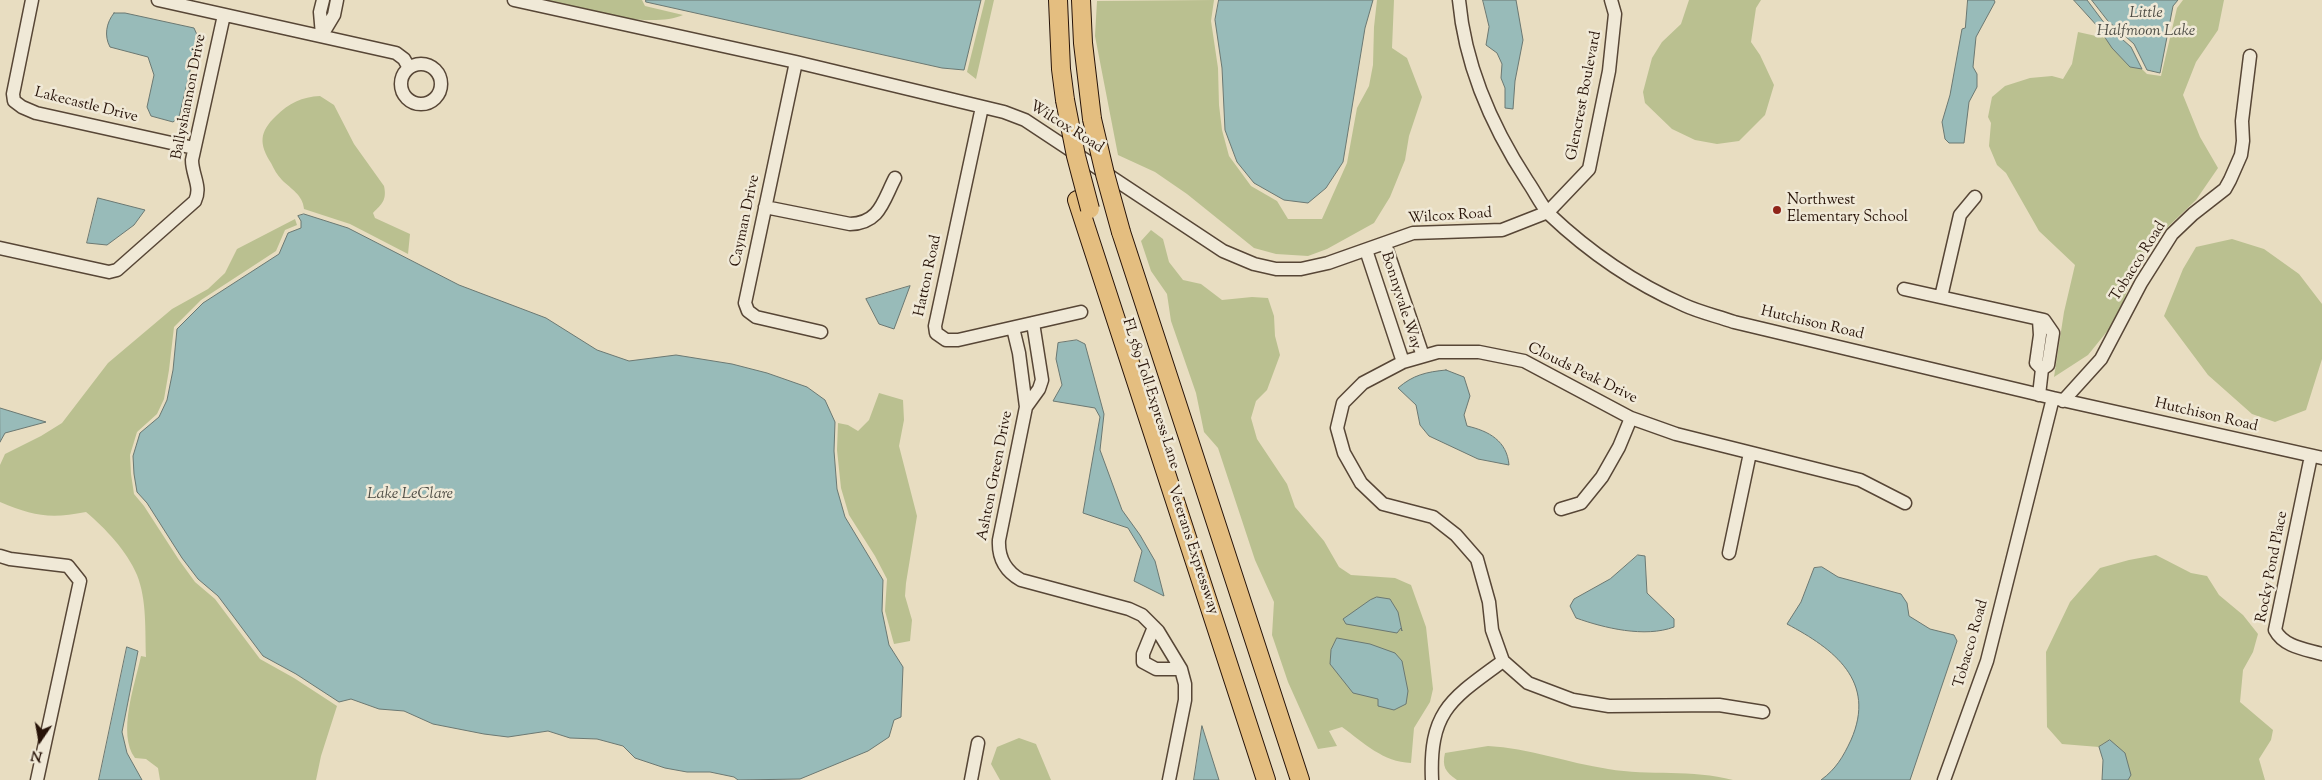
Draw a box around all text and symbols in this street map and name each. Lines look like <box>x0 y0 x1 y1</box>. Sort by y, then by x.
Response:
water label: Little Halfmoon Lake <box>2097 4 2195 42</box>
street label: Glencrest Boulevard <box>1564 30 1606 162</box>
street label: Ballyshannon Drive <box>169 33 211 161</box>
street label: Lakecastle Drive <box>32 84 140 128</box>
street label: Wilcox Road <box>1026 98 1106 158</box>
street label: Cayman Drive <box>727 173 765 269</box>
place label: Northwest Elementary School <box>1787 192 1908 227</box>
marker: Northwest Elementary School <box>1771 204 1783 216</box>
street label: Wilcox Road <box>1407 205 1493 229</box>
street label: Tobacco Road <box>2107 219 2171 305</box>
street label: Hatton Road <box>912 234 946 318</box>
street label: Bonnyvale Way <box>1376 250 1424 352</box>
street label: Hutchison Road <box>1759 303 1865 345</box>
street label: FL 589 Toll Express Lane <box>1117 316 1183 472</box>
street label: Clouds Peak Drive <box>1524 340 1640 408</box>
street label: Hutchison Road <box>2153 395 2259 437</box>
street label: Ashton Green Drive <box>975 409 1017 543</box>
street label: Veterans Expressway <box>1163 483 1221 617</box>
water label: Lake LeClare <box>367 485 453 505</box>
street label: Rocky Pond Place <box>2253 510 2293 624</box>
street label: Tobacco Road <box>1951 598 1993 690</box>
north arrow <box>15 715 65 765</box>
text: N <box>29 744 44 766</box>

